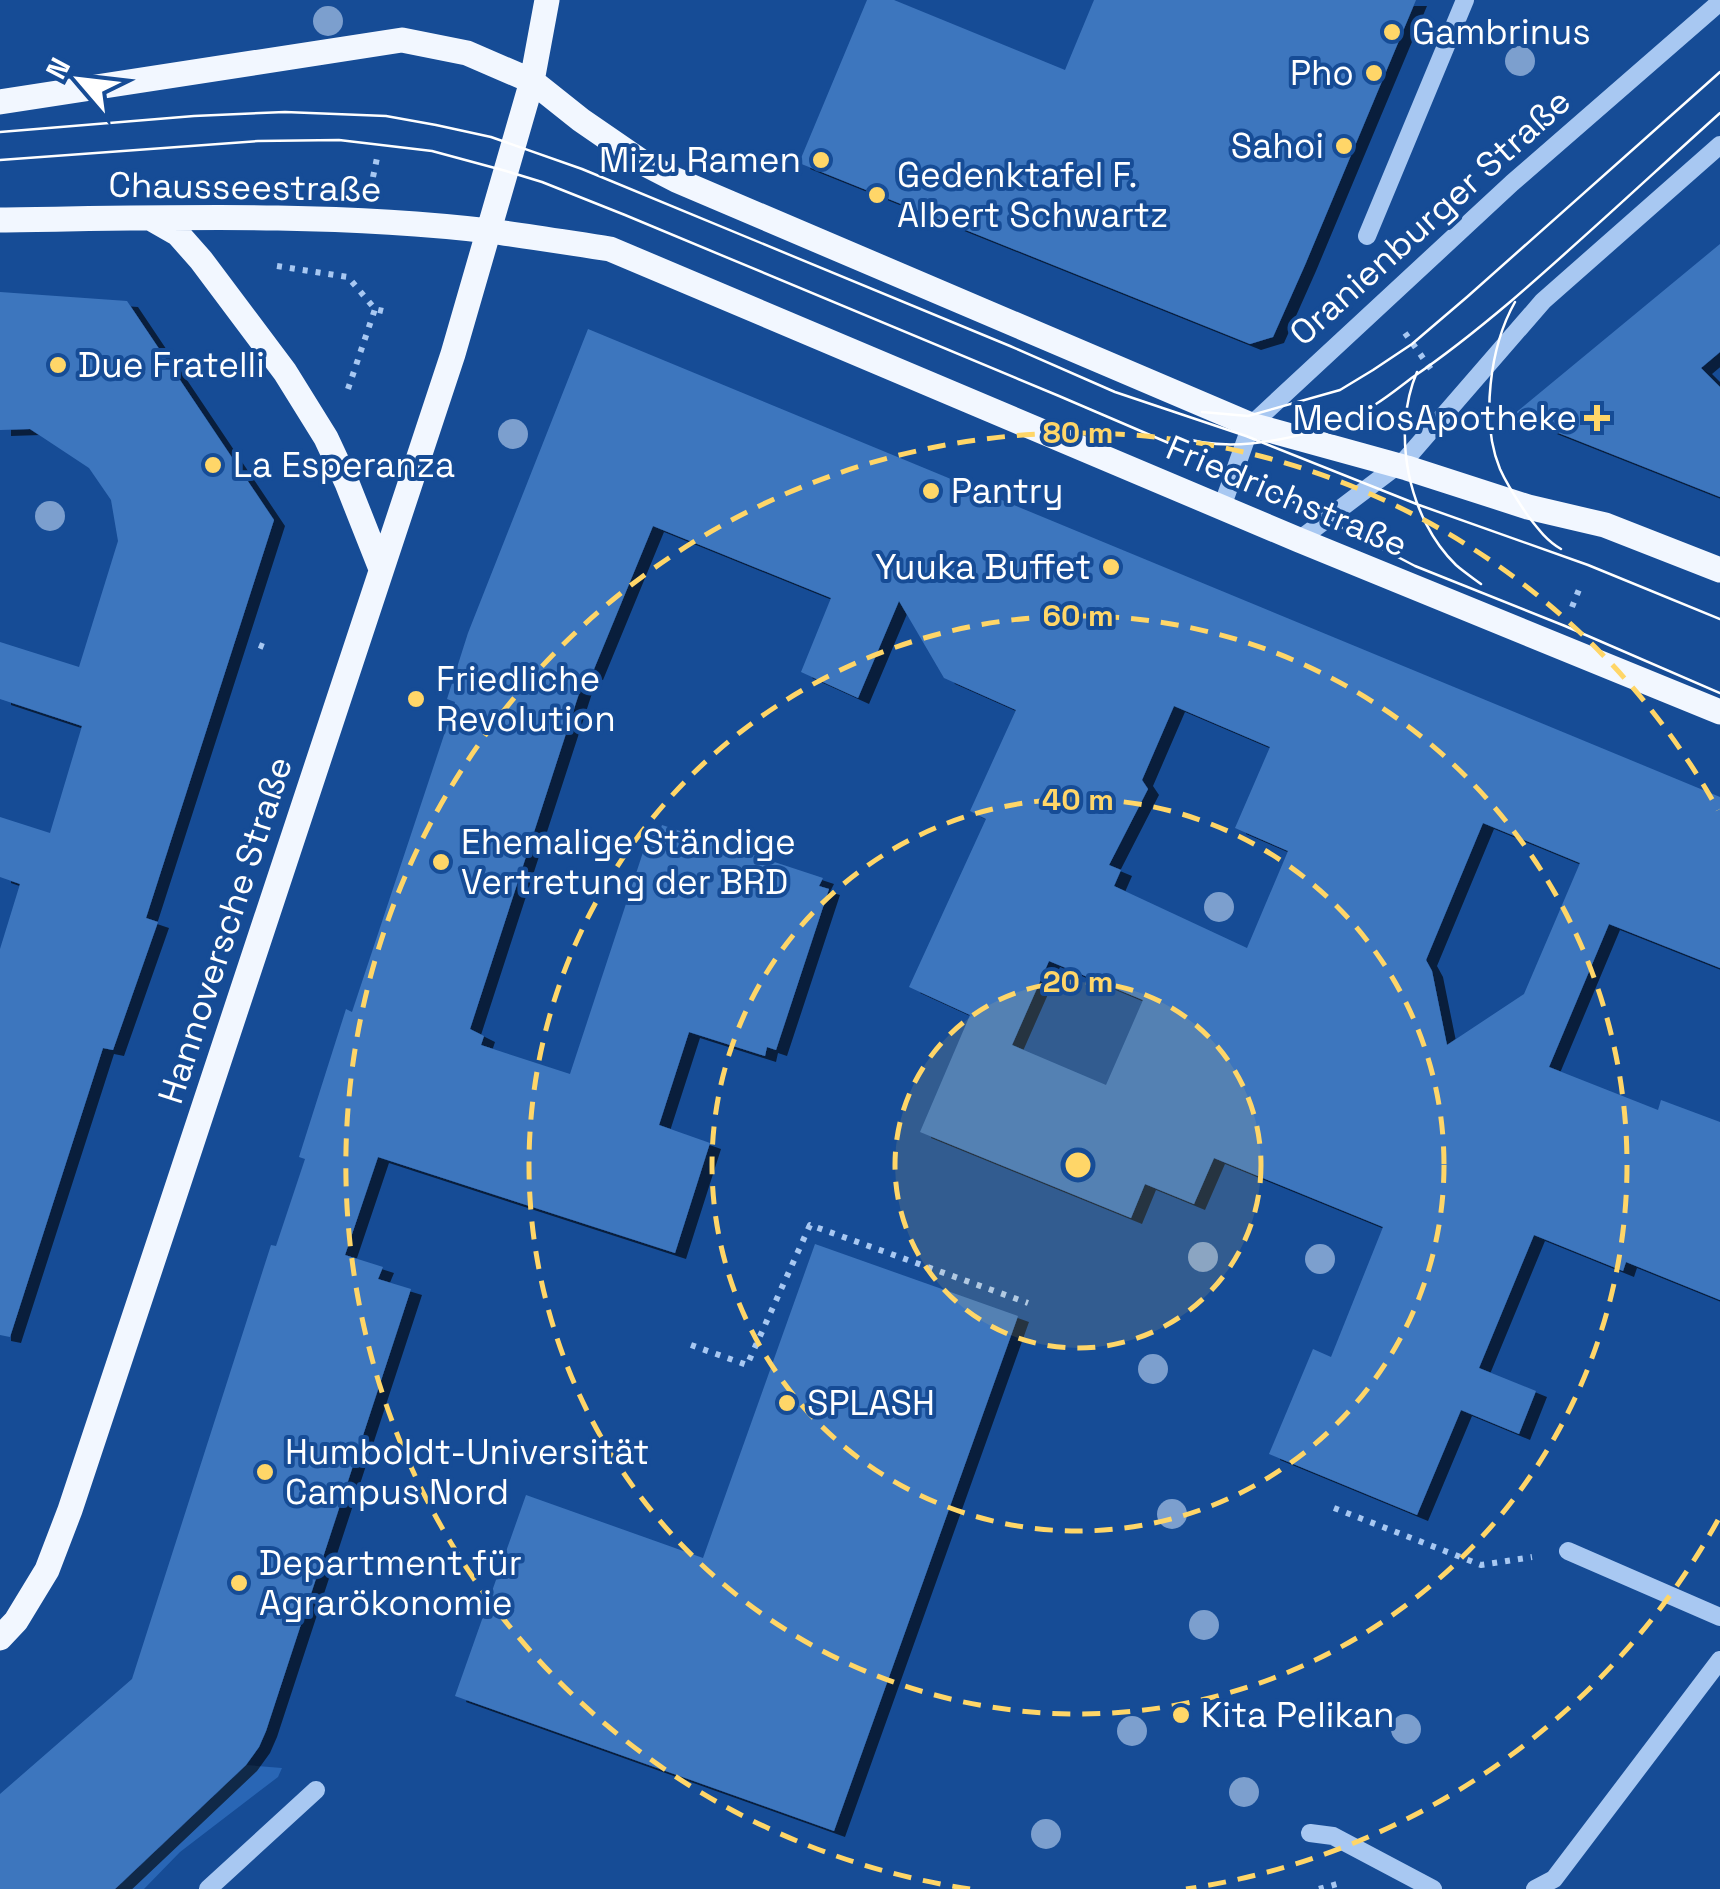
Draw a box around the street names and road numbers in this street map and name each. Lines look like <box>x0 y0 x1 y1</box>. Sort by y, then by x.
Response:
street label: Oranienburger Straße <box>1280 79 1580 355</box>
street label: Chausseestraße <box>108 163 382 211</box>
street label: Friedrichstraße <box>1160 425 1414 567</box>
street label: Hannoversche Straße <box>148 751 302 1109</box>

